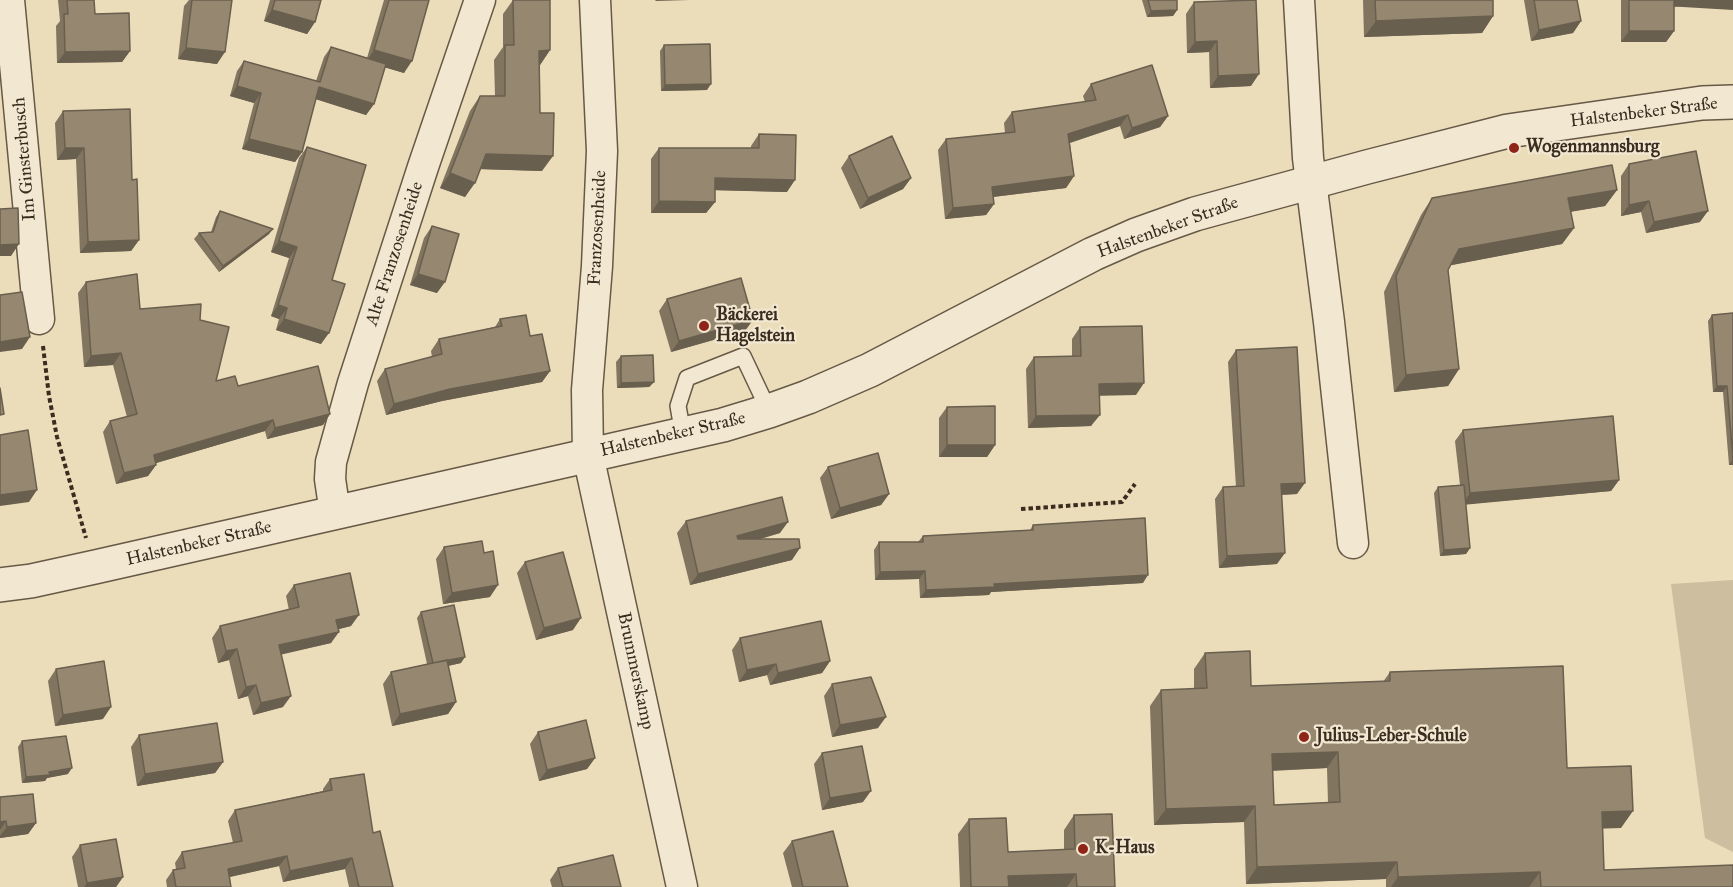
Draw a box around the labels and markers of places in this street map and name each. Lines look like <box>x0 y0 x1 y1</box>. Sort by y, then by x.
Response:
place label: Wogenmannsburg <box>1526 137 1659 159</box>
marker: Wogenmannsburg <box>1507 141 1521 155</box>
place label: Bäckerei Hagelstein <box>716 305 795 348</box>
marker: Bäckerei Hagelstein <box>697 319 711 333</box>
place label: Julius-Leber-Schule <box>1316 726 1467 748</box>
marker: Julius-Leber-Schule <box>1297 730 1311 744</box>
place label: K-Haus <box>1095 838 1154 860</box>
marker: K-Haus <box>1076 842 1090 856</box>

